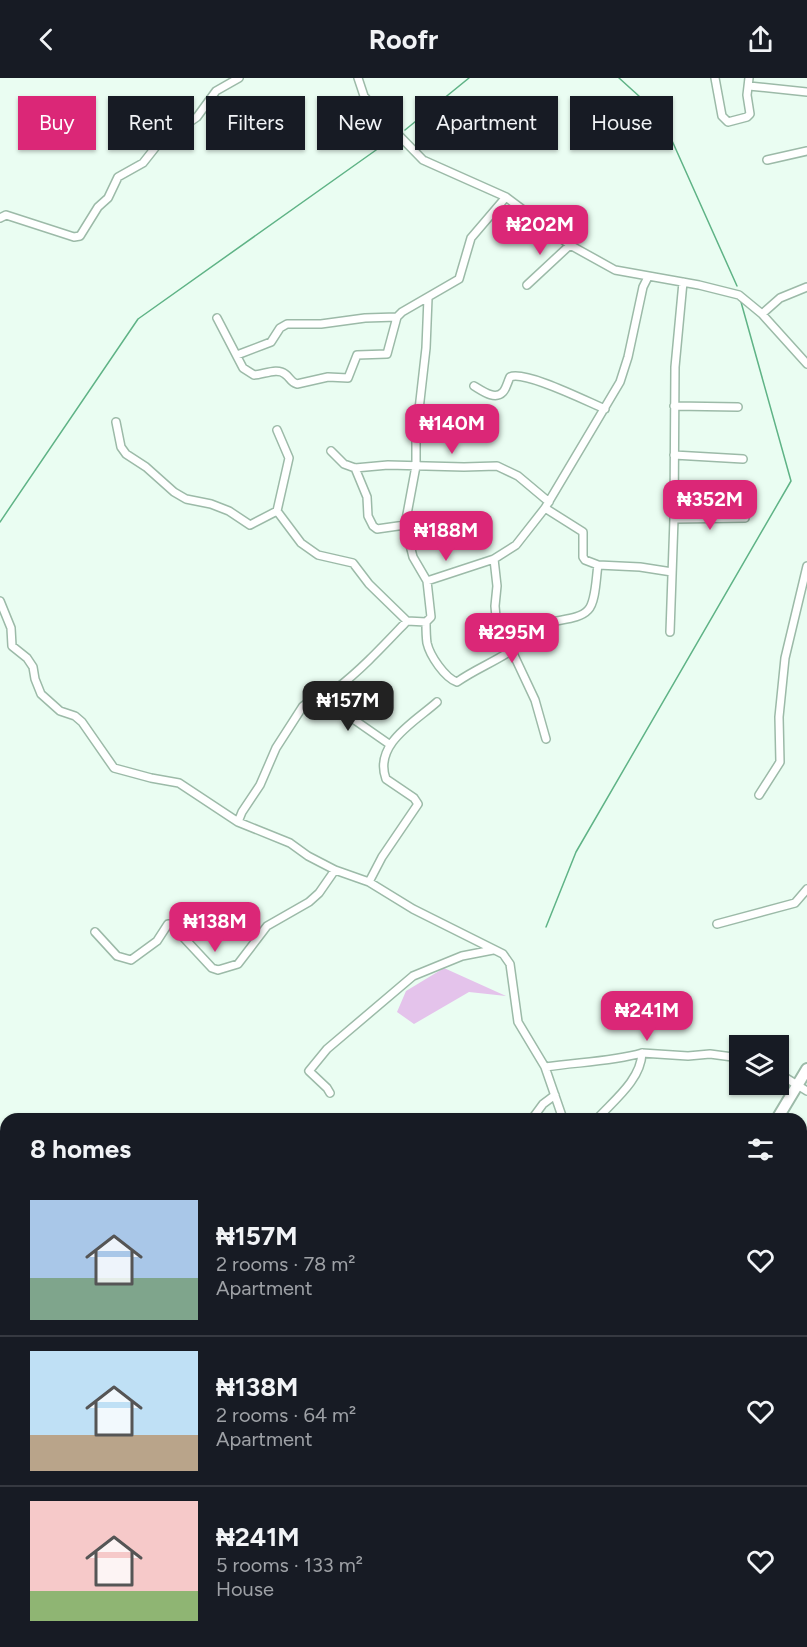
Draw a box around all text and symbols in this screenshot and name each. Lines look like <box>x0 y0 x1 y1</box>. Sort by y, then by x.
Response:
icon: back <box>30 23 63 56</box>
text: Roofr <box>369 23 438 56</box>
icon: share <box>744 23 777 56</box>
chip: Buy <box>18 96 96 150</box>
chip: Rent <box>108 96 194 150</box>
chip: Filters <box>206 96 305 150</box>
chip: New <box>317 96 403 150</box>
chip: Apartment <box>415 96 558 150</box>
chip: House <box>570 96 673 150</box>
pin: ₦202M <box>498 205 582 256</box>
text: ₦202M <box>506 212 574 236</box>
pin: ₦140M <box>410 404 494 455</box>
text: ₦140M <box>419 411 485 435</box>
pin: ₦352M <box>668 480 752 531</box>
text: ₦352M <box>677 487 743 511</box>
pin: ₦188M <box>404 511 488 562</box>
text: ₦188M <box>414 518 478 542</box>
pin: ₦295M <box>470 613 554 664</box>
text: ₦295M <box>479 620 545 644</box>
pin: ₦157M <box>306 681 390 732</box>
text: ₦157M <box>317 688 379 712</box>
pin: ₦138M <box>173 902 257 953</box>
text: ₦138M <box>183 909 247 933</box>
pin: ₦241M <box>605 991 689 1042</box>
text: ₦241M <box>615 998 679 1022</box>
map controls <box>729 1035 789 1095</box>
button: layers <box>729 1035 789 1095</box>
text: 8 homes <box>30 1133 131 1165</box>
icon: filters <box>744 1133 777 1166</box>
text: ₦157M <box>216 1220 298 1252</box>
icon: home <box>78 1224 150 1296</box>
icon: heart <box>744 1244 777 1277</box>
text: 2 rooms · 78 m² <box>216 1252 356 1276</box>
text: Apartment <box>216 1276 313 1300</box>
text: ₦138M <box>216 1371 298 1403</box>
icon: home <box>78 1375 150 1447</box>
icon: heart <box>744 1395 777 1428</box>
text: 2 rooms · 64 m² <box>216 1403 356 1427</box>
text: Apartment <box>216 1427 313 1451</box>
text: ₦241M <box>216 1521 300 1553</box>
icon: home <box>78 1525 150 1597</box>
icon: heart <box>744 1545 777 1578</box>
text: 5 rooms · 133 m² <box>216 1553 363 1577</box>
text: House <box>216 1577 274 1601</box>

